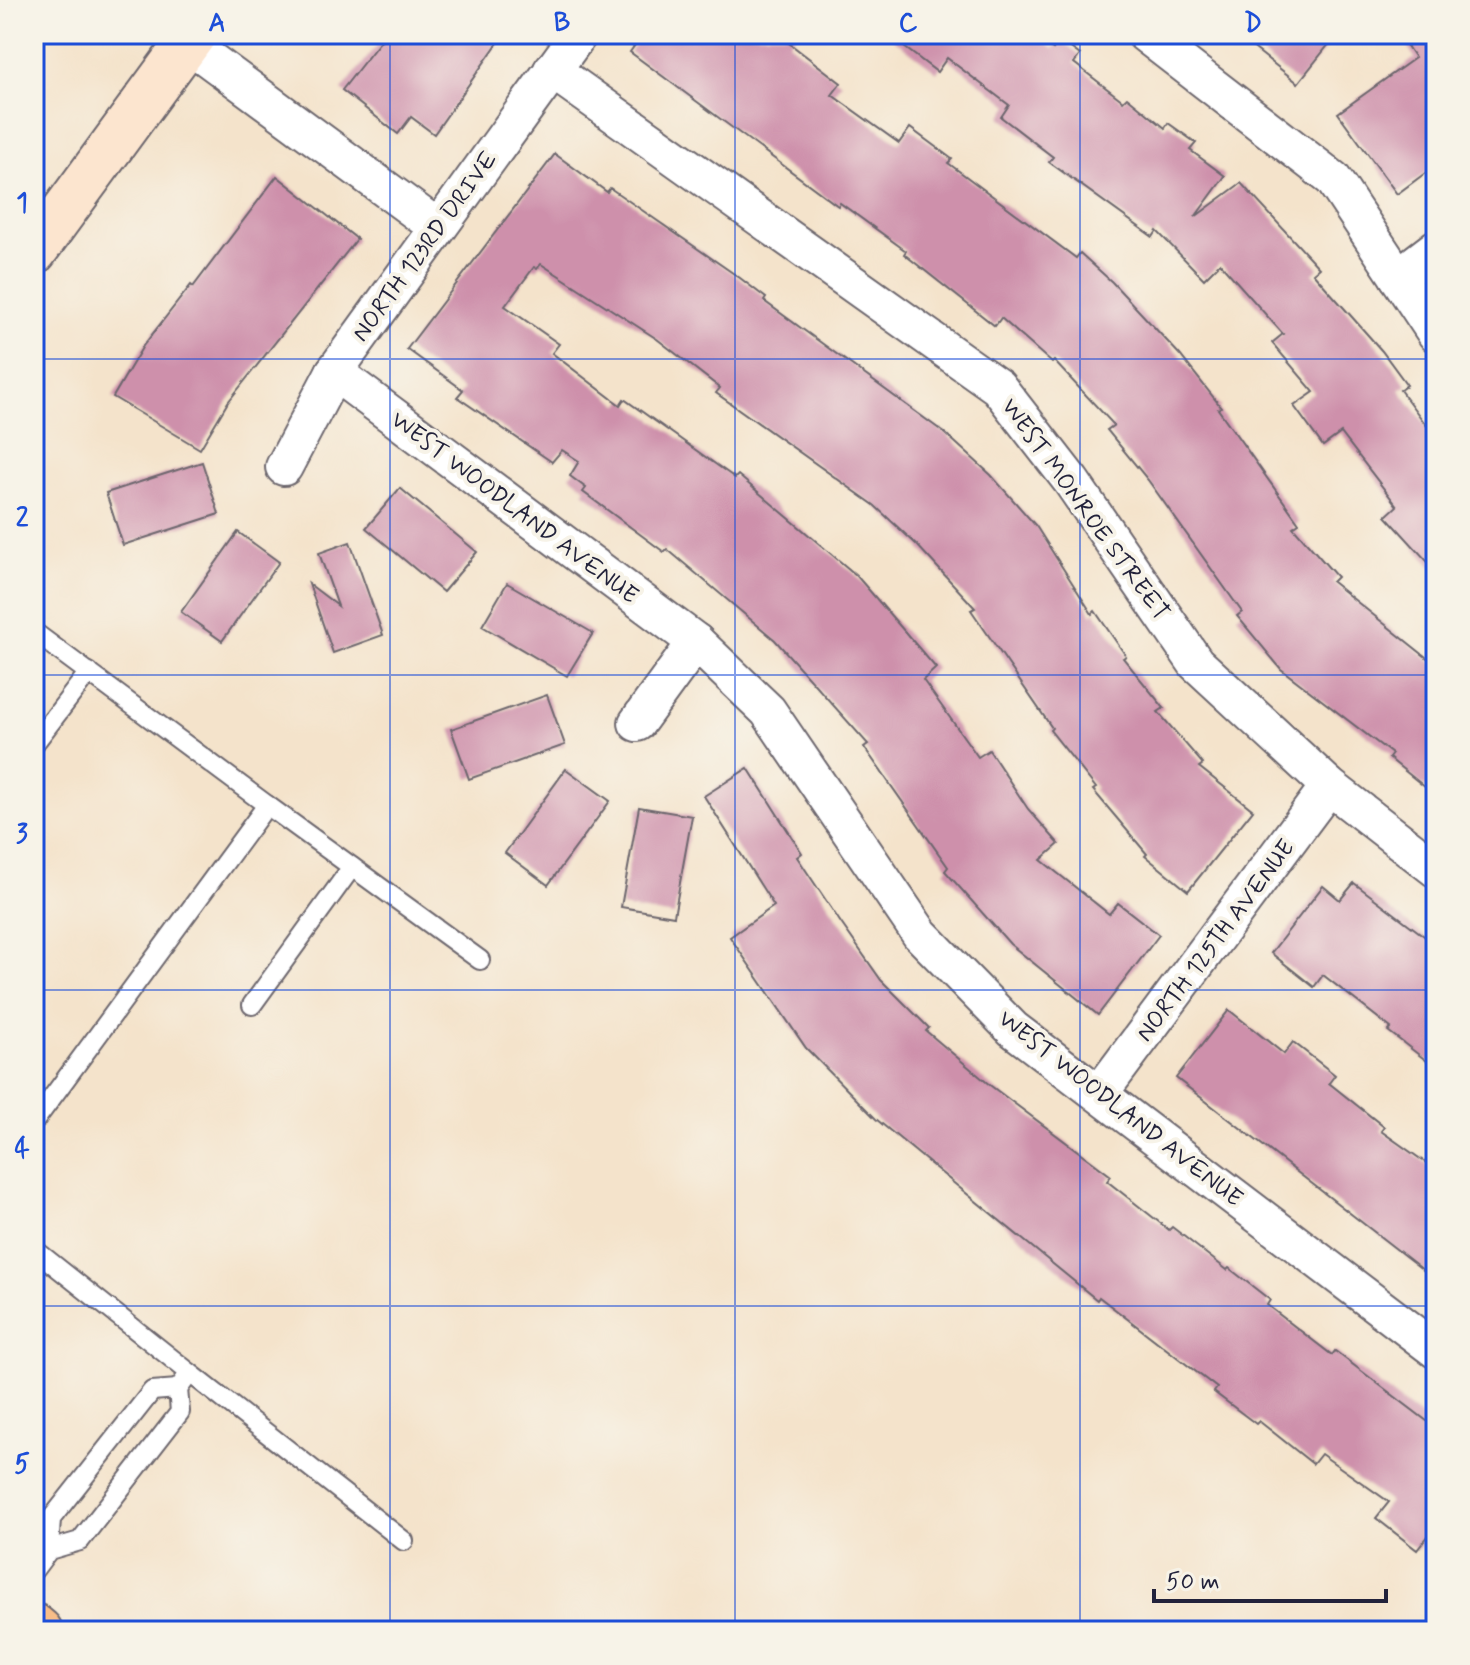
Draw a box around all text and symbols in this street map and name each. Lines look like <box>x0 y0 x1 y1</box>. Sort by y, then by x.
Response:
text: A <box>208 7 226 41</box>
text: B <box>554 7 570 41</box>
text: C <box>899 7 918 41</box>
text: D <box>1244 7 1262 41</box>
street label: NORTH 123RD DRIVE <box>346 146 505 348</box>
text: 1 <box>16 187 28 221</box>
street label: WEST MONROE STREET <box>994 393 1176 627</box>
street label: WEST WOODLAND AVENUE <box>384 405 644 612</box>
text: 2 <box>16 502 29 536</box>
text: 3 <box>16 818 28 852</box>
street label: NORTH 125TH AVENUE <box>1130 833 1302 1048</box>
street label: WEST WOODLAND AVENUE <box>991 1004 1249 1214</box>
text: 4 <box>14 1133 30 1167</box>
text: 5 <box>14 1448 30 1482</box>
scale bar <box>1154 1553 1386 1603</box>
text: 50 m <box>1166 1567 1220 1598</box>

